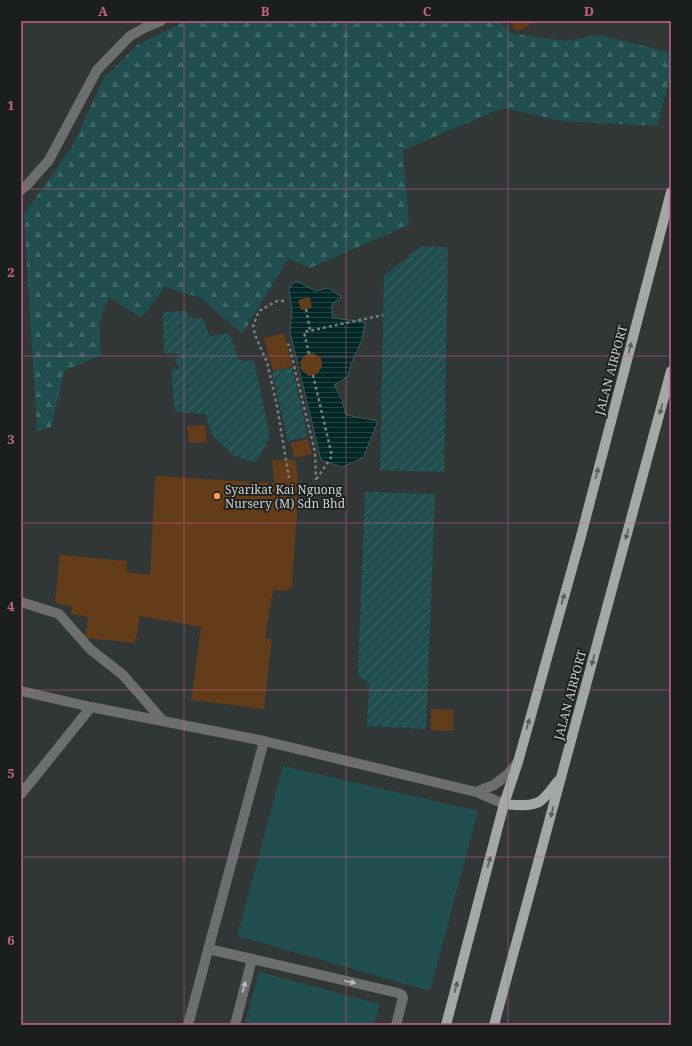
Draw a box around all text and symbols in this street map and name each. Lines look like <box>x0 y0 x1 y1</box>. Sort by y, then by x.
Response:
text: A <box>98 2 108 20</box>
text: B <box>261 2 270 20</box>
text: C <box>423 2 432 20</box>
text: D <box>584 2 594 20</box>
text: 1 <box>7 96 15 114</box>
text: 2 <box>7 263 15 281</box>
street label: JALAN AIRPORT <box>591 322 631 418</box>
one-way arrow <box>627 341 633 353</box>
one-way arrow <box>658 403 664 415</box>
text: 3 <box>7 430 15 448</box>
one-way arrow <box>594 467 600 479</box>
place label: Syarikat Kai Nguong Nursery (M) Sdn Bhd <box>225 481 346 512</box>
marker: Syarikat Kai Nguong Nursery (M) Sdn Bhd <box>212 491 222 501</box>
one-way arrow <box>624 528 630 540</box>
one-way arrow <box>560 593 566 605</box>
text: 4 <box>7 597 15 615</box>
street label: JALAN AIRPORT <box>550 647 590 743</box>
one-way arrow <box>590 654 596 666</box>
one-way arrow <box>525 718 531 730</box>
text: 5 <box>7 764 15 782</box>
one-way arrow <box>549 806 555 818</box>
one-way arrow <box>486 855 492 867</box>
text: 6 <box>7 931 15 949</box>
one-way arrow <box>344 979 357 985</box>
one-way arrow <box>242 981 248 993</box>
one-way arrow <box>453 981 459 993</box>

